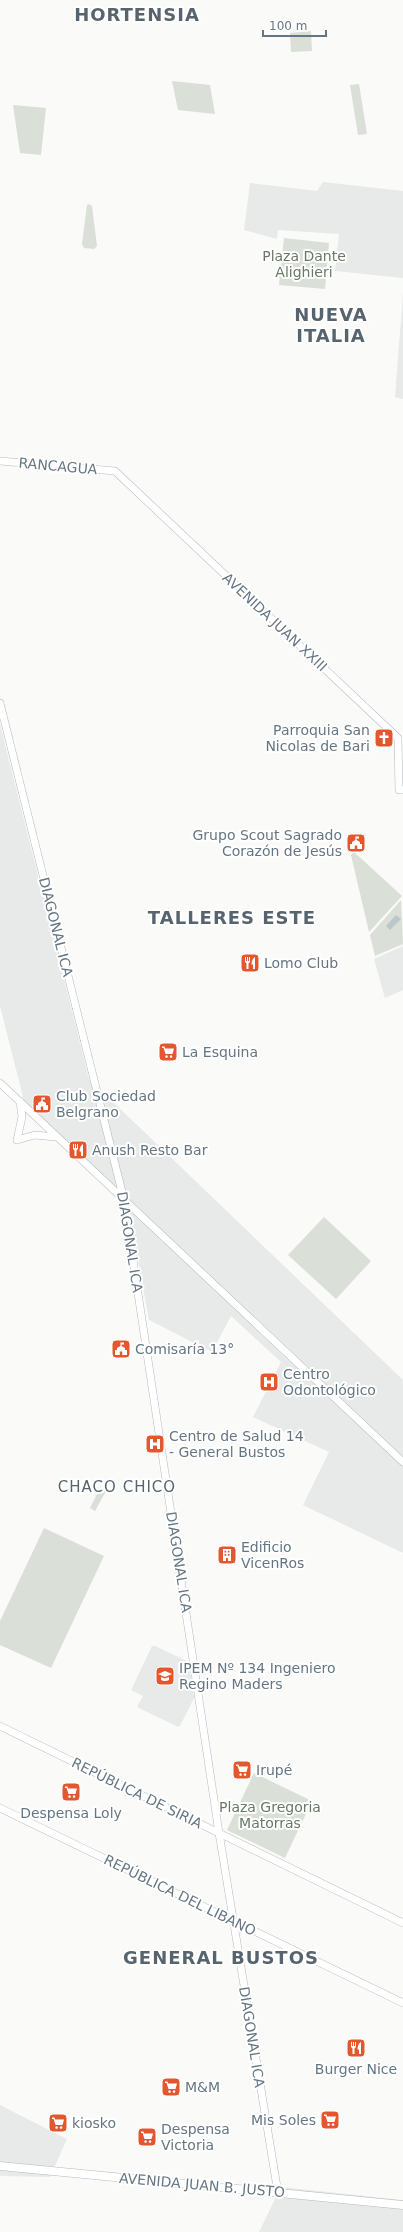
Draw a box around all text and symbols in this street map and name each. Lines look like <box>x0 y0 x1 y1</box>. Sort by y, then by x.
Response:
district label: HORTENSIA <box>74 4 200 25</box>
scale bar <box>263 12 326 38</box>
text: 100 m <box>269 19 307 33</box>
park label: Plaza Dante Alighieri <box>262 248 346 280</box>
district label: NUEVA ITALIA <box>294 304 368 346</box>
street label: RANCAGUA <box>18 455 98 477</box>
street label: AVENIDA JUAN XXIII <box>220 570 330 674</box>
place label: Parroquia San Nicolas de Bari <box>265 722 370 754</box>
church icon: Parroquia San Nicolas de Bari <box>373 727 395 749</box>
place label: Grupo Scout Sagrado Corazón de Jesús <box>193 827 342 859</box>
public building icon: Grupo Scout Sagrado Corazón de Jesús <box>345 832 367 854</box>
street label: DIAGONAL ICA <box>36 876 76 979</box>
district label: TALLERES ESTE <box>148 907 316 928</box>
restaurant icon: Lomo Club <box>239 952 261 974</box>
place label: Lomo Club <box>264 955 338 971</box>
supermarket icon: La Esquina <box>157 1041 179 1063</box>
place label: La Esquina <box>182 1044 258 1060</box>
place label: Club Sociedad Belgrano <box>56 1088 156 1120</box>
public building icon: Club Sociedad Belgrano <box>31 1093 53 1115</box>
restaurant icon: Anush Resto Bar <box>67 1139 89 1161</box>
place label: Anush Resto Bar <box>92 1142 208 1158</box>
street label: DIAGONAL ICA <box>114 1190 146 1294</box>
public building icon: Comisaría 13° <box>110 1338 132 1360</box>
place label: Comisaría 13° <box>135 1341 234 1357</box>
place label: Centro Odontológico <box>283 1366 376 1398</box>
hospital icon: Centro Odontológico <box>258 1371 280 1393</box>
place label: Centro de Salud 14 - General Bustos <box>169 1428 304 1460</box>
hospital icon: Centro de Salud 14 - General Bustos <box>144 1433 166 1455</box>
district label: CHACO CHICO <box>58 1478 176 1496</box>
street label: DIAGONAL ICA <box>163 1510 195 1614</box>
place label: Edificio VicenRos <box>241 1539 304 1571</box>
building icon: Edificio VicenRos <box>216 1544 238 1566</box>
place label: IPEM Nº 134 Ingeniero Regino Maders <box>179 1660 336 1692</box>
school or university icon: IPEM Nº 134 Ingeniero Regino Maders <box>154 1665 176 1687</box>
street label: REPÚBLICA DE SIRIA <box>69 1754 206 1832</box>
supermarket icon: Irupé <box>231 1759 253 1781</box>
place label: Irupé <box>256 1762 292 1778</box>
supermarket icon: Despensa Loly <box>60 1781 82 1803</box>
park label: Plaza Gregoria Matorras <box>219 1799 321 1831</box>
place label: Despensa Loly <box>20 1805 122 1821</box>
street label: REPÚBLICA DEL LIBANO <box>101 1850 259 1939</box>
district label: GENERAL BUSTOS <box>123 1947 319 1968</box>
street label: DIAGONAL ICA <box>236 1985 268 2089</box>
restaurant icon: Burger Nice <box>345 2037 367 2059</box>
place label: Burger Nice <box>315 2061 397 2077</box>
supermarket icon: M&M <box>160 2076 182 2098</box>
place label: M&M <box>185 2079 220 2095</box>
supermarket icon: Mis Soles <box>319 2109 341 2131</box>
supermarket icon: kiosko <box>47 2112 69 2134</box>
place label: Mis Soles <box>251 2112 316 2128</box>
place label: kiosko <box>72 2115 116 2131</box>
place label: Despensa Victoria <box>161 2121 230 2153</box>
supermarket icon: Despensa Victoria <box>136 2126 158 2148</box>
street label: AVENIDA JUAN B. JUSTO <box>118 2170 286 2200</box>

